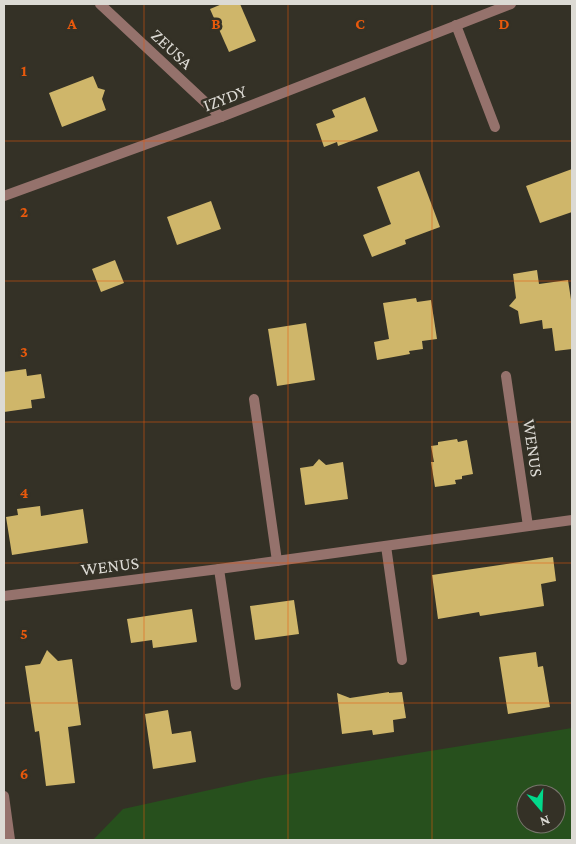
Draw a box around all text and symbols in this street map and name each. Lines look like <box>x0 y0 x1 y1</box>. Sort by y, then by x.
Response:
text: A <box>66 15 77 32</box>
text: B <box>211 15 221 32</box>
text: C <box>355 15 365 32</box>
text: D <box>498 15 510 32</box>
street label: ZEUSA <box>147 25 197 74</box>
text: 1 <box>21 62 27 79</box>
street label: IZYDY <box>200 80 250 115</box>
text: 2 <box>20 203 28 220</box>
text: 3 <box>20 343 28 360</box>
street label: WENUS <box>519 418 547 478</box>
text: 4 <box>20 484 29 501</box>
street label: WENUS <box>80 553 140 579</box>
text: 5 <box>20 625 28 642</box>
text: 6 <box>20 765 28 782</box>
north arrow <box>516 784 566 834</box>
text: N <box>538 812 552 831</box>

